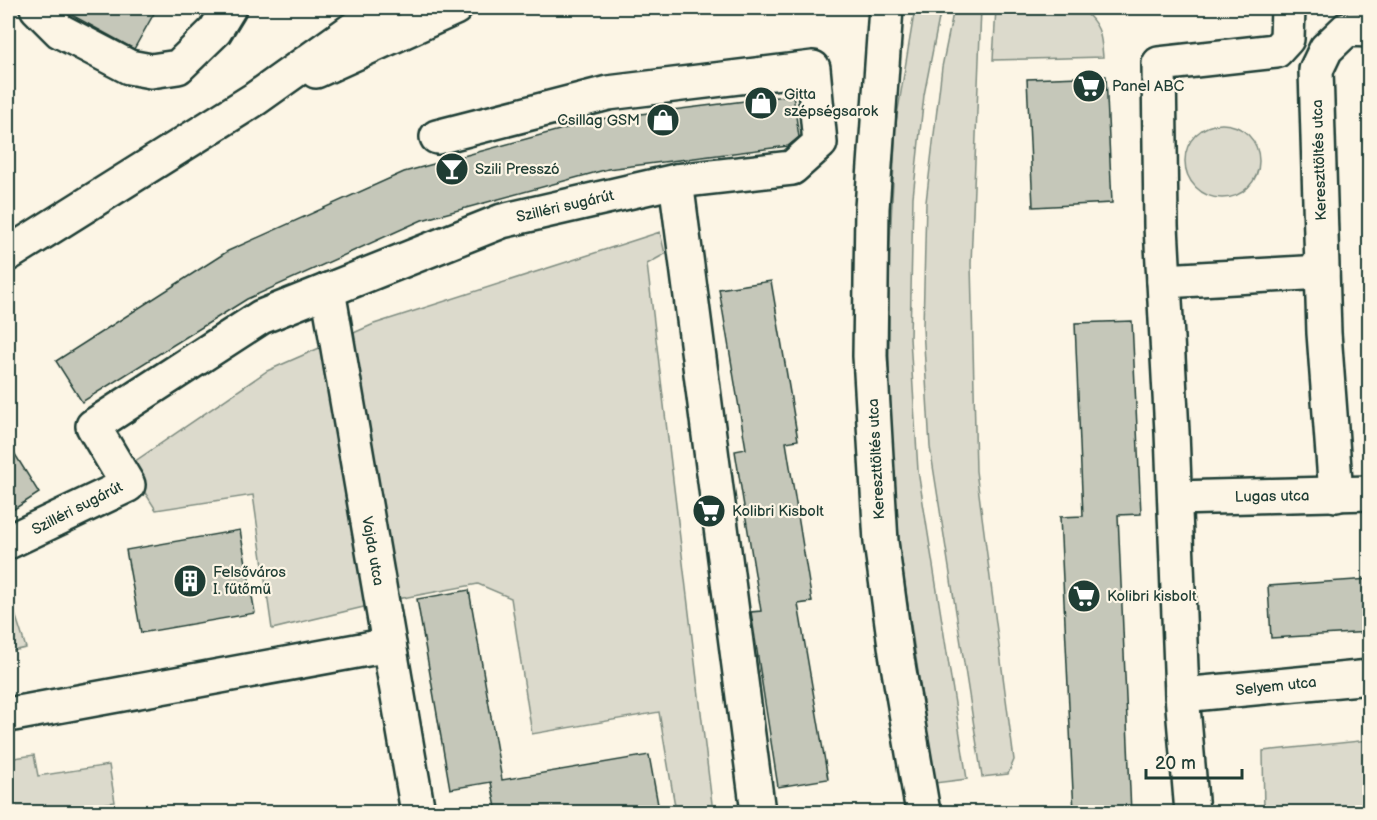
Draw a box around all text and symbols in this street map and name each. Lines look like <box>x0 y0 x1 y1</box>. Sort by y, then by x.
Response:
supermarket icon: Panel ABC <box>1071 68 1107 104</box>
place label: Panel ABC <box>1112 77 1185 96</box>
shop icon: Gitta szépségsarok <box>743 85 779 121</box>
place label: Gitta szépségsarok <box>784 85 879 121</box>
street label: Kereszttöltés utca <box>1308 99 1331 221</box>
shop icon: Csillag GSM <box>645 102 681 138</box>
place label: Csillag GSM <box>557 111 640 130</box>
bar icon: Szili Presszó <box>434 151 470 187</box>
place label: Szili Presszó <box>475 160 560 179</box>
street label: Szilléri sugárút <box>514 186 616 227</box>
street label: Kereszttöltés utca <box>864 398 889 520</box>
street label: Szilléri sugárút <box>29 477 126 540</box>
street label: Lugas utca <box>1235 486 1309 507</box>
supermarket icon: Kolibri Kisbolt <box>691 493 727 529</box>
place label: Kolibri Kisbolt <box>732 502 824 521</box>
street label: Vajda utca <box>357 515 388 587</box>
building icon: Felsőváros I. fűtőmű <box>172 563 208 599</box>
place label: Felsőváros I. fűtőmű <box>213 563 287 599</box>
supermarket icon: Kolibri kisbolt <box>1066 578 1102 614</box>
place label: Kolibri kisbolt <box>1107 587 1197 606</box>
street label: Selyem utca <box>1235 673 1318 700</box>
scale bar <box>1146 742 1242 780</box>
text: 20 m <box>1155 753 1196 774</box>

